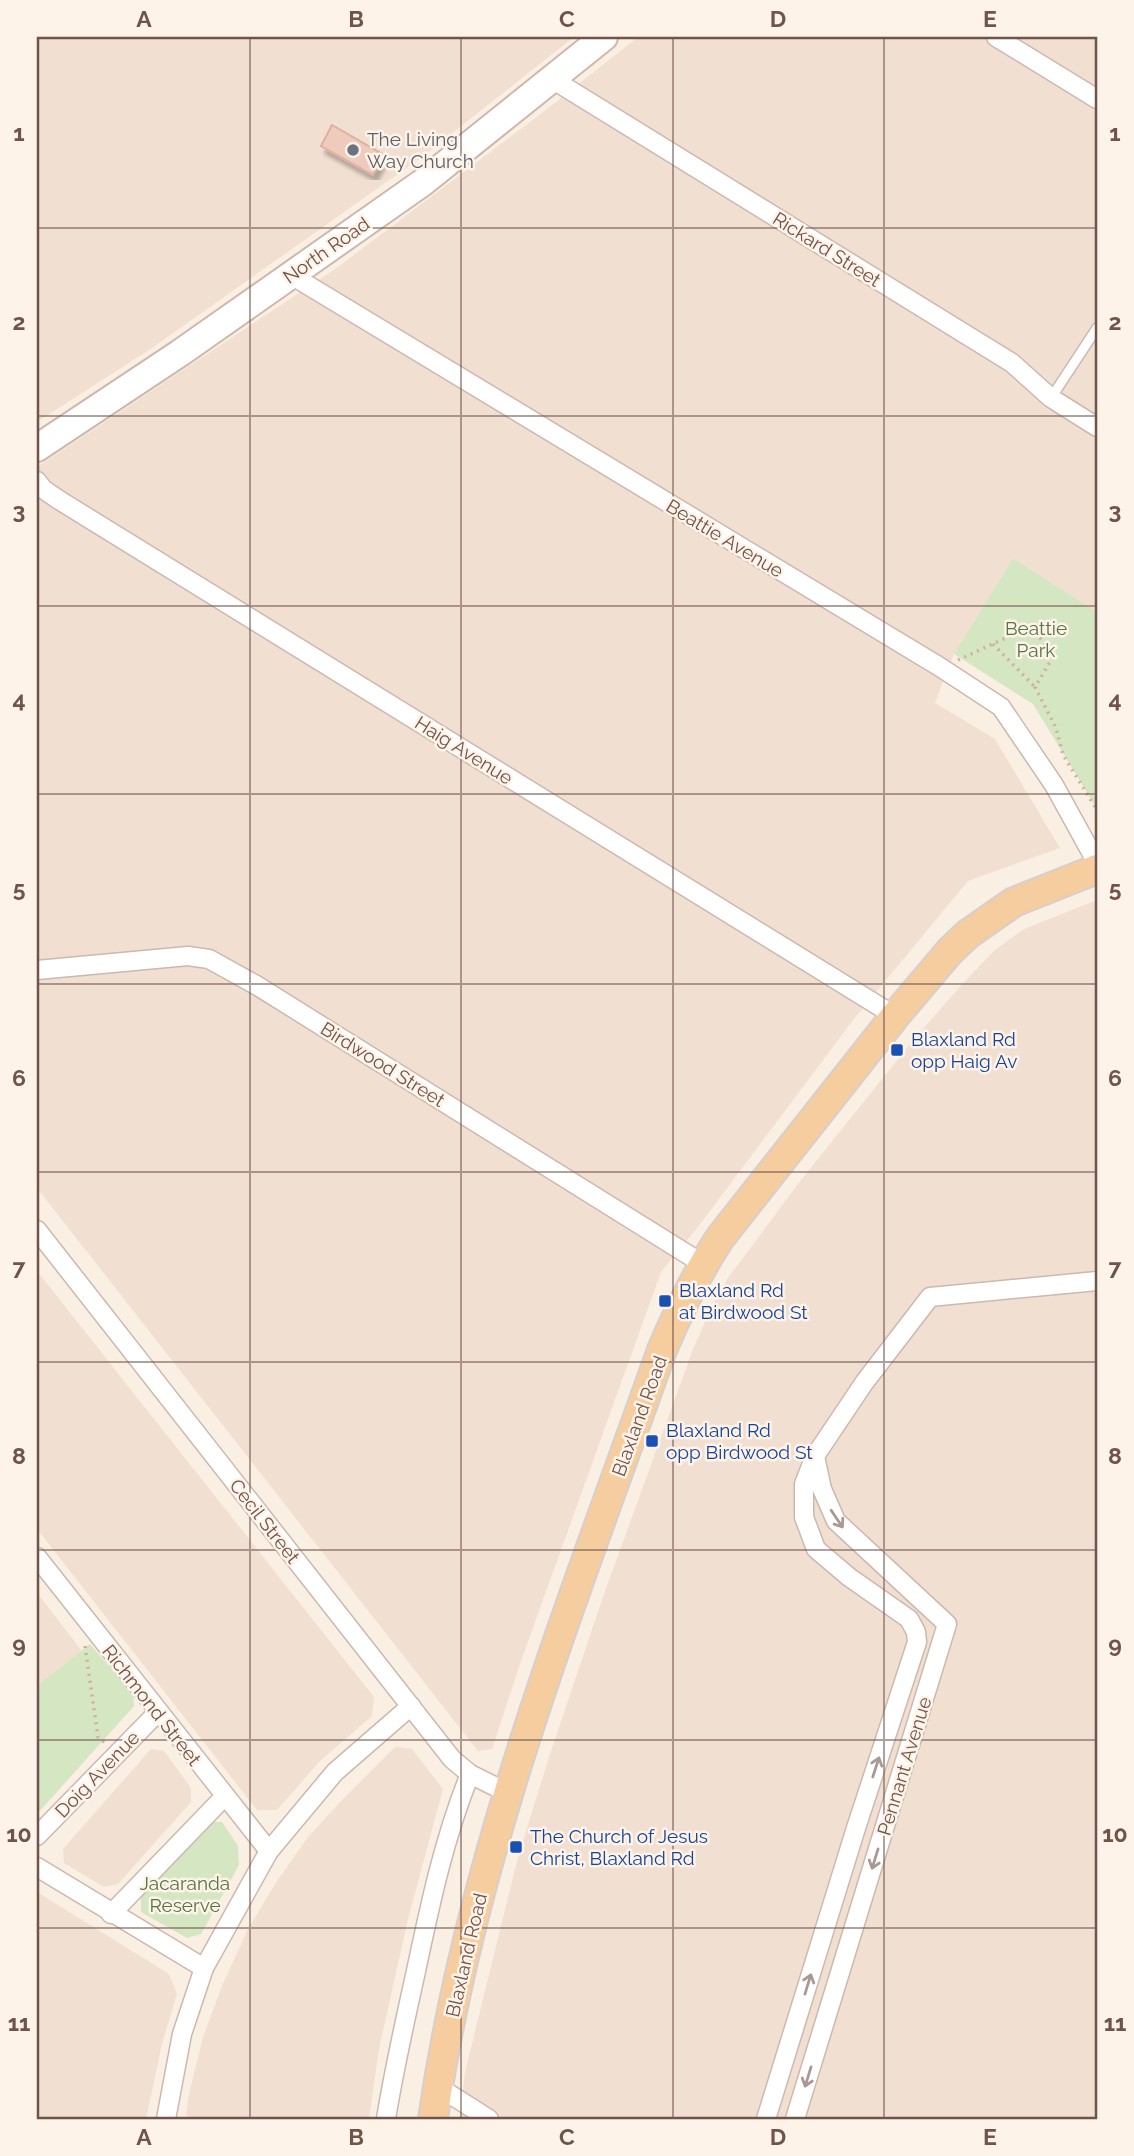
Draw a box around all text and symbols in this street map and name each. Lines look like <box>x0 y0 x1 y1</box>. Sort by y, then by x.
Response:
text: A <box>136 5 152 32</box>
text: B <box>348 5 364 32</box>
text: C <box>559 5 575 32</box>
text: D <box>770 5 786 32</box>
text: E <box>983 5 997 32</box>
text: 1 <box>13 119 25 146</box>
text: 1 <box>1109 119 1121 146</box>
place label: The Living Way Church <box>367 128 474 172</box>
marker: The Living Way Church <box>345 142 361 158</box>
street label: Rickard Street <box>769 207 886 291</box>
street label: North Road <box>279 212 373 288</box>
text: 2 <box>13 308 25 335</box>
text: 2 <box>1109 308 1121 335</box>
street label: Beattie Avenue <box>662 494 788 582</box>
text: 3 <box>13 497 25 524</box>
text: 3 <box>1109 497 1121 524</box>
park label: Beattie Park <box>1005 617 1067 661</box>
text: 4 <box>12 686 26 713</box>
text: 4 <box>1108 686 1122 713</box>
street label: Haig Avenue <box>411 711 517 789</box>
text: 5 <box>13 875 26 902</box>
text: 5 <box>1109 875 1122 902</box>
street label: Birdwood Street <box>317 1017 450 1111</box>
place label: Blaxland Rd opp Haig Av <box>911 1028 1017 1072</box>
marker: Blaxland Rd opp Haig Av <box>889 1042 905 1058</box>
text: 6 <box>12 1064 26 1091</box>
text: 6 <box>1108 1064 1122 1091</box>
text: 7 <box>13 1253 26 1280</box>
text: 7 <box>1109 1253 1122 1280</box>
place label: Blaxland Rd at Birdwood St <box>679 1279 808 1323</box>
marker: Blaxland Rd at Birdwood St <box>657 1293 673 1309</box>
street label: Blaxland Road <box>607 1353 671 1479</box>
place label: Blaxland Rd opp Birdwood St <box>666 1419 813 1463</box>
marker: Blaxland Rd opp Birdwood St <box>644 1433 660 1449</box>
text: 8 <box>12 1442 26 1469</box>
text: 8 <box>1108 1442 1122 1469</box>
street label: Cecil Street <box>225 1474 305 1568</box>
one-way arrow <box>830 1509 844 1528</box>
text: 9 <box>12 1631 26 1658</box>
text: 9 <box>1108 1631 1122 1658</box>
street label: Richmond Street <box>98 1640 206 1770</box>
street label: Pennant Avenue <box>872 1694 936 1838</box>
street label: Doig Avenue <box>50 1726 144 1822</box>
one-way arrow <box>871 1756 883 1778</box>
text: 10 <box>6 1820 32 1847</box>
text: 10 <box>1102 1820 1128 1847</box>
place label: The Church of Jesus Christ, Blaxland Rd <box>530 1825 708 1869</box>
marker: The Church of Jesus Christ, Blaxland Rd <box>508 1839 524 1855</box>
one-way arrow <box>868 1848 880 1870</box>
park label: Jacaranda Reserve <box>140 1872 230 1916</box>
street label: Blaxland Road <box>441 1891 491 2019</box>
one-way arrow <box>802 1973 815 1995</box>
text: 11 <box>8 2009 30 2036</box>
text: 11 <box>1104 2009 1126 2036</box>
one-way arrow <box>801 2065 814 2087</box>
text: A <box>136 2123 152 2150</box>
text: B <box>348 2123 364 2150</box>
text: C <box>559 2123 575 2150</box>
text: D <box>770 2123 786 2150</box>
text: E <box>983 2123 997 2150</box>

